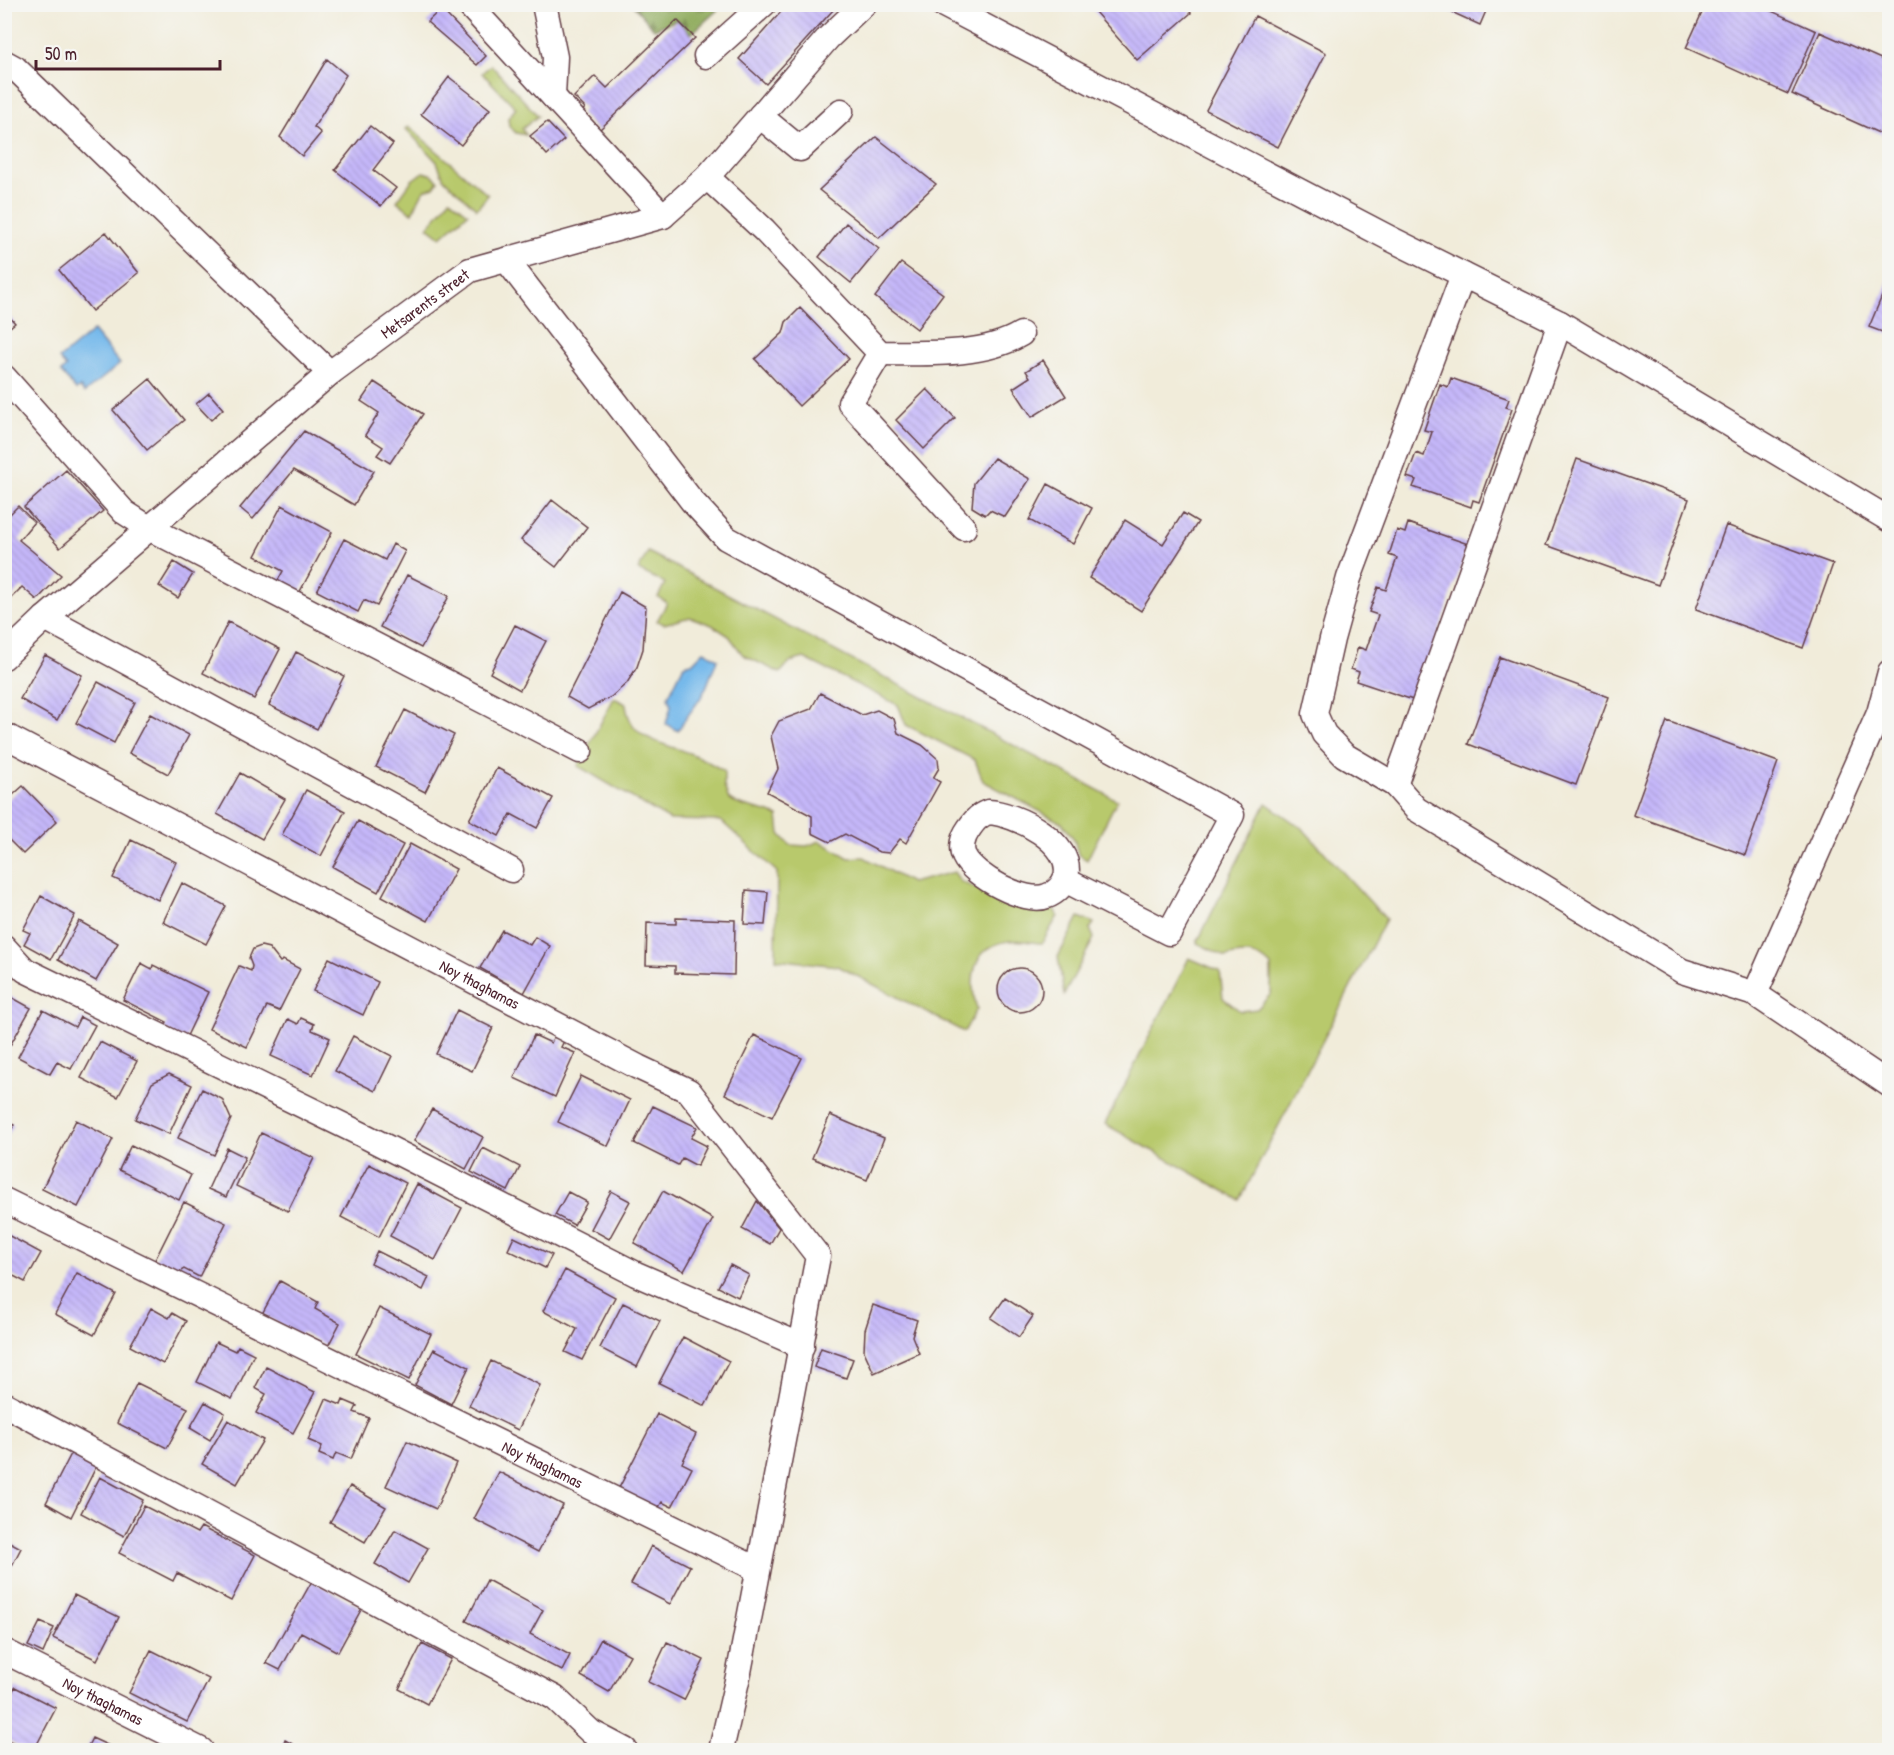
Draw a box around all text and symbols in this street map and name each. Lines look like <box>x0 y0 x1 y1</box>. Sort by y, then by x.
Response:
scale bar <box>36 33 220 71</box>
text: 50 m <box>45 41 77 66</box>
street label: Metsarents street <box>376 263 474 343</box>
street label: Noy thaghamas <box>436 954 524 1014</box>
street label: Noy thaghamas <box>499 1435 587 1493</box>
street label: Noy thaghamas <box>59 1671 147 1730</box>

